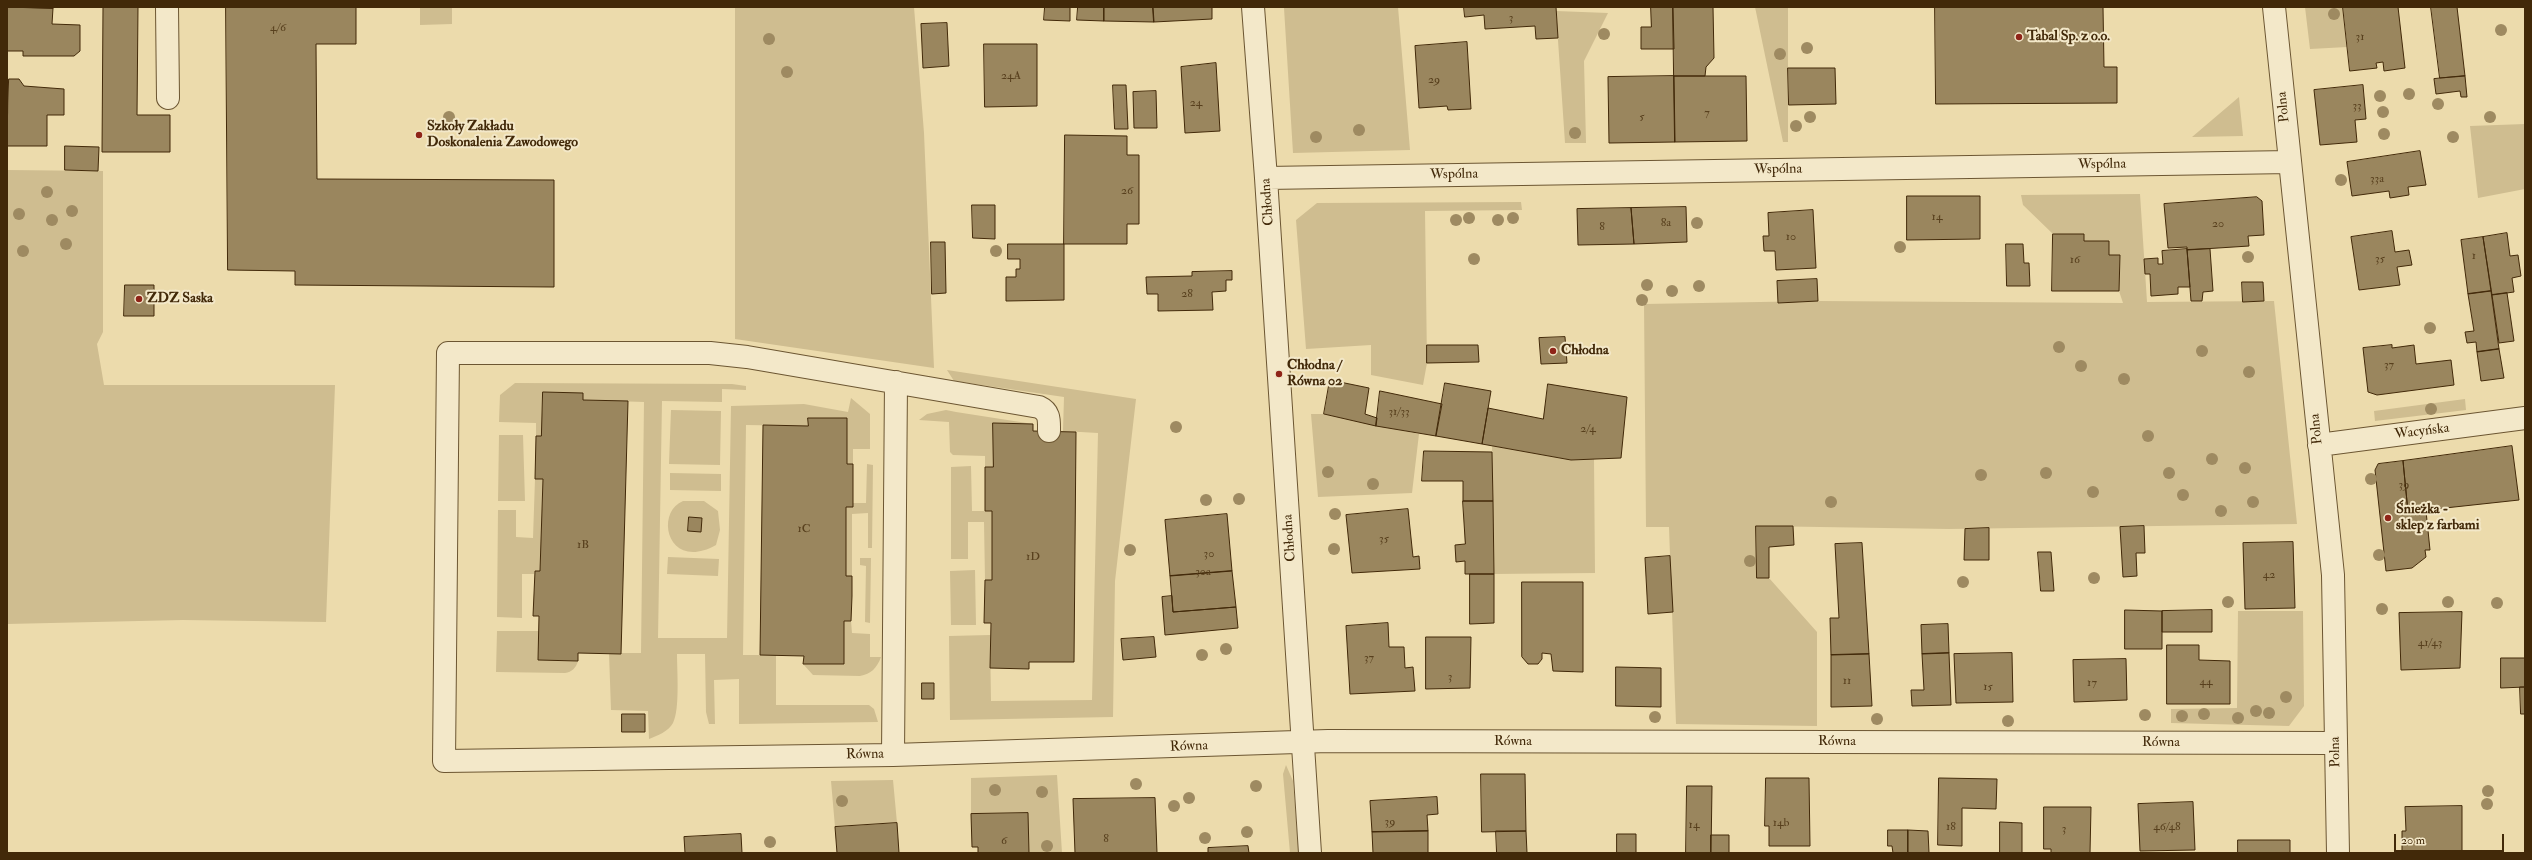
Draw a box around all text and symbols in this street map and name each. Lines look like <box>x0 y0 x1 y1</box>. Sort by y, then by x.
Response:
house number: 3 <box>1509 11 1513 25</box>
house number: 4/6 <box>270 21 286 35</box>
place label: Tabal Sp. z o.o. <box>2027 29 2110 45</box>
house number: 31 <box>2356 30 2364 44</box>
marker: Tabal Sp. z o.o. <box>2014 32 2024 42</box>
house number: 24A <box>1001 69 1021 83</box>
house number: 29 <box>1428 73 1440 87</box>
street label: Polna <box>2274 91 2294 123</box>
house number: 24 <box>1190 96 1202 110</box>
house number: 33 <box>2352 99 2362 113</box>
house number: 7 <box>1704 106 1710 120</box>
house number: 5 <box>1639 110 1645 124</box>
place label: Szkoły Zakładu Doskonalenia Zawodowego <box>427 119 578 152</box>
marker: Szkoły Zakładu Doskonalenia Zawodowego <box>414 130 424 140</box>
street label: Wspólna <box>2078 156 2126 174</box>
street label: Wspólna <box>1754 161 1802 179</box>
street label: Wspólna <box>1430 166 1478 184</box>
house number: 33a <box>2370 172 2384 186</box>
street label: Chłodna <box>1258 178 1278 226</box>
house number: 26 <box>1121 184 1133 198</box>
house number: 14 <box>1932 210 1942 224</box>
house number: 8a <box>1661 216 1671 230</box>
house number: 20 <box>2212 217 2224 231</box>
house number: 8 <box>1599 220 1605 234</box>
house number: 10 <box>1786 230 1796 244</box>
house number: 1 <box>2472 249 2476 263</box>
house number: 35 <box>2375 252 2385 266</box>
house number: 16 <box>2070 253 2080 267</box>
house number: 28 <box>1181 287 1193 301</box>
place label: ZDZ Saska <box>147 291 213 307</box>
marker: ZDZ Saska <box>134 294 144 304</box>
place label: Chłodna <box>1561 343 1609 359</box>
marker: Chłodna <box>1548 346 1558 356</box>
place label: Chłodna / Równa 02 <box>1287 358 1342 390</box>
house number: 37 <box>2384 358 2394 372</box>
marker: Chłodna / Równa 02 <box>1274 369 1284 379</box>
house number: 31/33 <box>1388 405 1410 419</box>
street label: Polna <box>2307 413 2327 445</box>
street label: Wacyńska <box>2394 420 2450 444</box>
house number: 2/4 <box>1580 422 1596 436</box>
house number: 39 <box>2399 478 2409 492</box>
place label: Śnieżka - sklep z farbami <box>2396 502 2479 534</box>
marker: Śnieżka - sklep z farbami <box>2383 513 2393 523</box>
street label: Chłodna <box>1280 514 1300 562</box>
house number: 1C <box>797 522 811 536</box>
house number: 35 <box>1379 532 1389 546</box>
house number: 1B <box>577 538 589 552</box>
house number: 30 <box>1204 547 1214 561</box>
house number: 1D <box>1026 550 1040 564</box>
house number: 30a <box>1195 565 1211 579</box>
house number: 42 <box>2263 568 2275 582</box>
house number: 41/43 <box>2418 636 2442 650</box>
house number: 37 <box>1364 651 1374 665</box>
house number: 3 <box>1448 670 1452 684</box>
house number: 11 <box>1843 674 1851 688</box>
house number: 44 <box>2200 675 2212 689</box>
house number: 17 <box>2087 676 2097 690</box>
house number: 15 <box>1983 680 1993 694</box>
street label: Równa <box>1494 734 1532 750</box>
street label: Równa <box>1818 734 1856 750</box>
street label: Równa <box>2142 735 2180 751</box>
street label: Polna <box>2327 736 2345 768</box>
street label: Równa <box>1170 738 1208 756</box>
street label: Równa <box>846 746 884 764</box>
house number: 39 <box>1385 815 1395 829</box>
house number: 14b <box>1773 816 1789 830</box>
house number: 14 <box>1689 818 1699 832</box>
house number: 18 <box>1946 820 1956 834</box>
house number: 46/48 <box>2153 820 2181 834</box>
house number: 3 <box>2062 822 2066 836</box>
scale bar <box>2396 826 2506 852</box>
house number: 8 <box>1103 832 1109 846</box>
text: 20 m <box>2401 833 2425 848</box>
house number: 6 <box>1001 834 1007 848</box>

